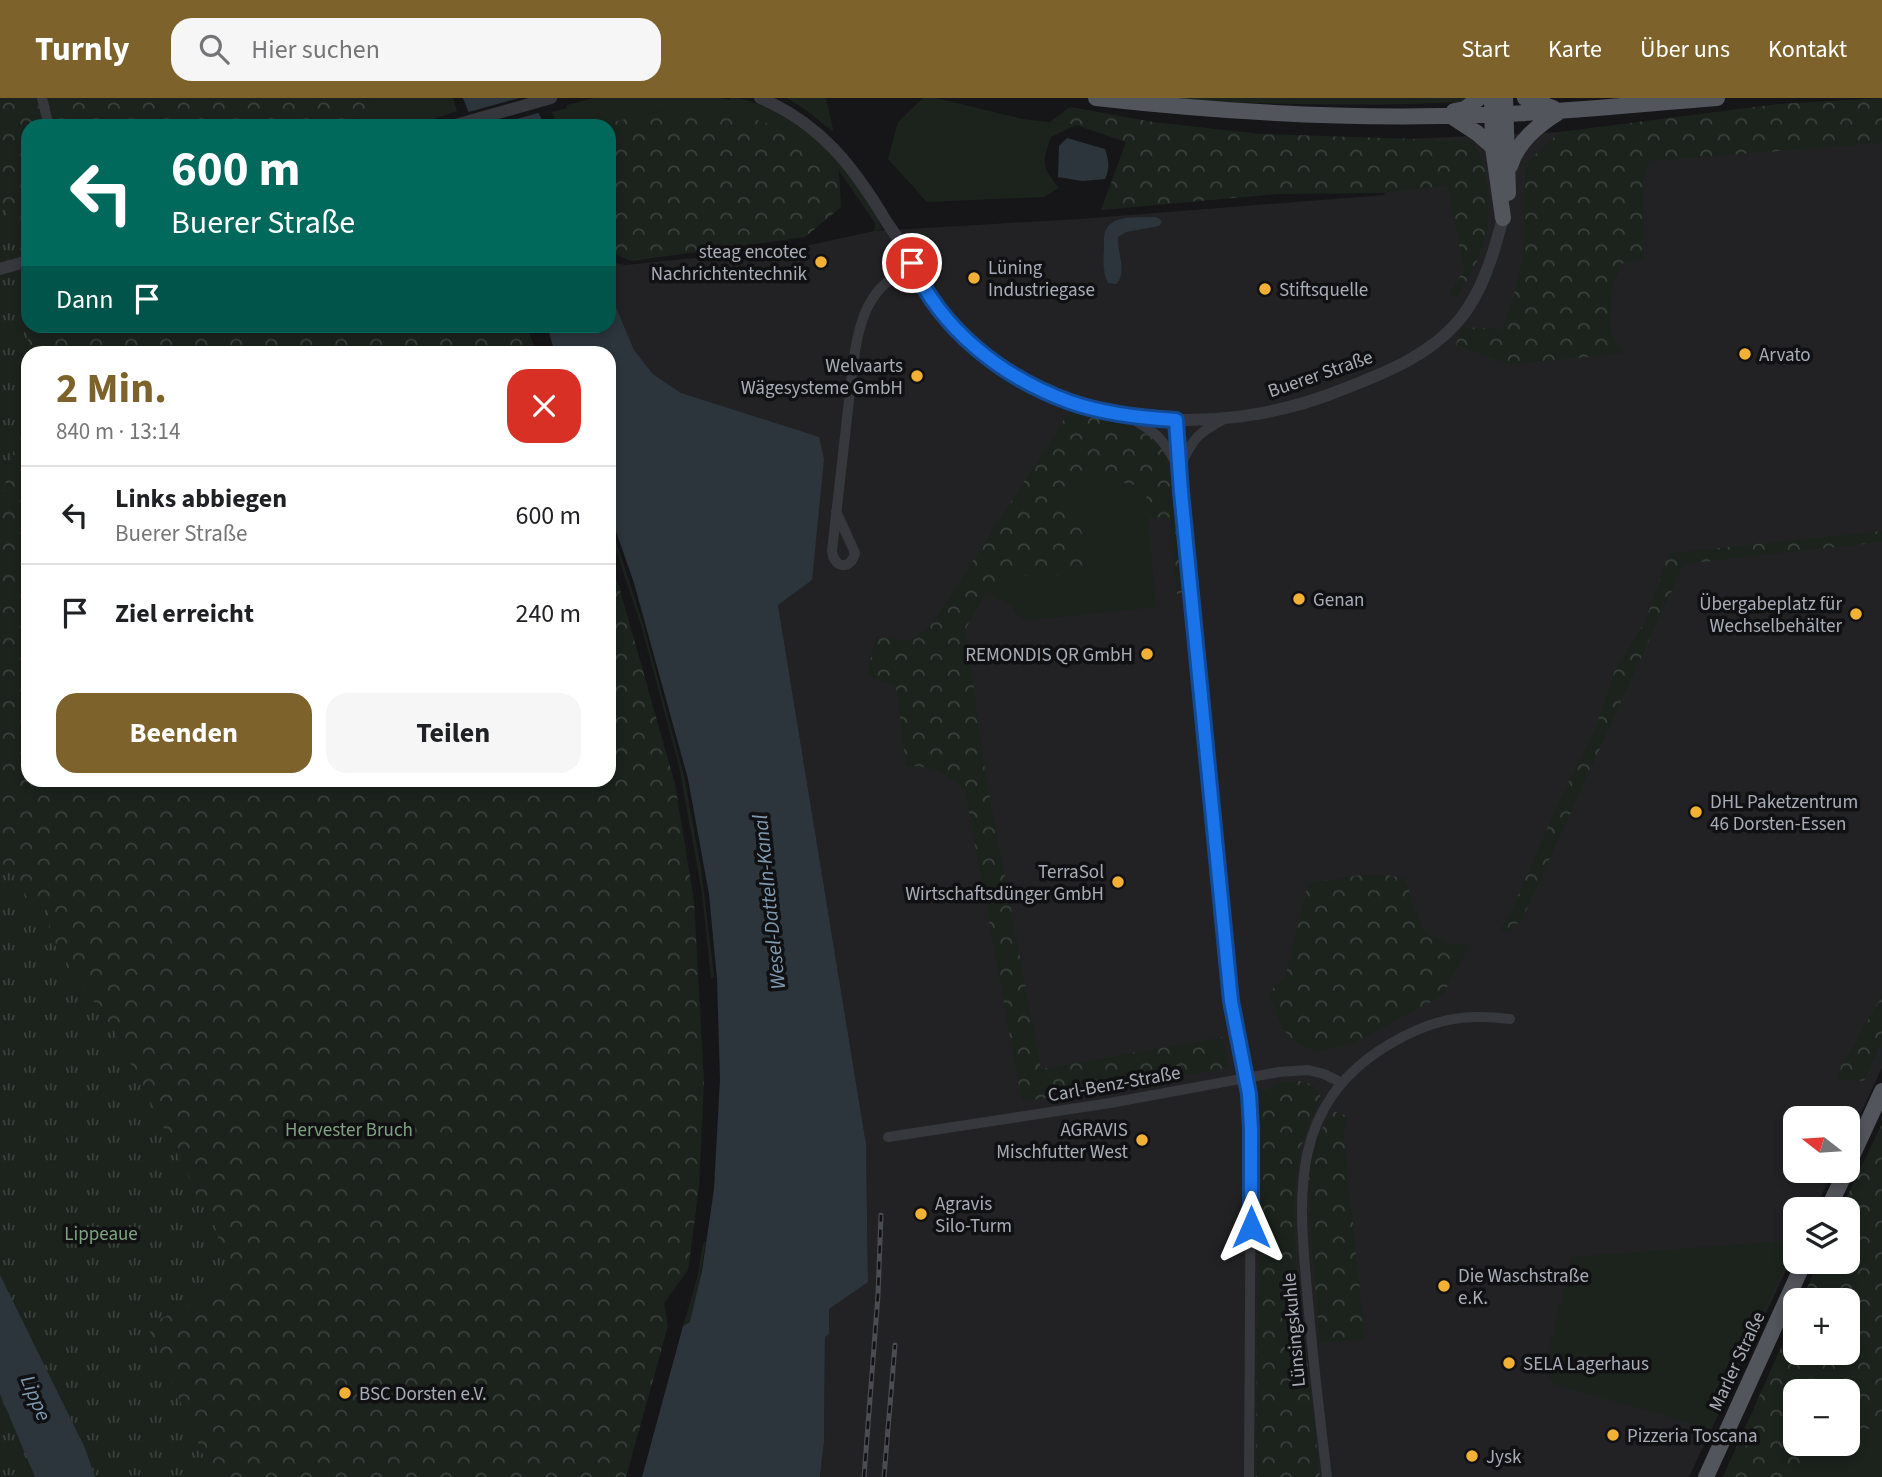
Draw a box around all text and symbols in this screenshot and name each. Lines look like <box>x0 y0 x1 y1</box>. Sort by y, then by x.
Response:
search box <box>171 18 661 81</box>
text: Turnly <box>35 26 129 73</box>
icon: search <box>195 30 233 68</box>
text: Hier suchen <box>251 31 380 68</box>
text: Start <box>1462 32 1510 67</box>
text: Karte <box>1548 32 1602 67</box>
text: Über uns <box>1640 32 1730 67</box>
text: Kontakt <box>1768 32 1847 67</box>
text: 600 m <box>171 135 300 205</box>
icon: left <box>56 147 147 238</box>
text: Buerer Straße <box>171 200 355 246</box>
pin <box>882 233 942 293</box>
place label: steag encotec Nachrichtentechnik <box>651 239 808 288</box>
icon: arrive <box>893 244 931 282</box>
marker: steag encotec Nachrichtentechnik <box>813 254 829 270</box>
place label: Lüning Industriegase <box>988 255 1095 304</box>
marker: Lüning Industriegase <box>966 270 982 286</box>
place label: Stiftsquelle <box>1279 277 1368 304</box>
icon: arrive <box>128 280 166 318</box>
text: Dann <box>56 281 114 318</box>
marker: Stiftsquelle <box>1257 281 1273 297</box>
place label: Arvato <box>1759 342 1811 369</box>
street label: Buerer Straße <box>1264 344 1377 405</box>
marker: Arvato <box>1737 346 1753 362</box>
place label: Welvaarts Wägesysteme GmbH <box>741 353 903 402</box>
text: 2 Min. <box>56 359 167 419</box>
marker: Welvaarts Wägesysteme GmbH <box>909 368 925 384</box>
button: close <box>507 369 581 443</box>
text: 840 m · 13:14 <box>56 415 180 448</box>
text: Links abbiegen <box>115 480 287 517</box>
icon: left <box>56 496 94 534</box>
text: 600 m <box>515 497 581 534</box>
text: Buerer Straße <box>115 517 247 550</box>
place label: Genan <box>1313 587 1365 614</box>
marker: Genan <box>1291 591 1307 607</box>
place label: Übergabeplatz für Wechselbehälter <box>1699 591 1842 640</box>
icon: arrive <box>56 594 94 632</box>
text: Ziel erreicht <box>115 595 254 632</box>
text: 240 m <box>515 595 581 632</box>
marker: Übergabeplatz für Wechselbehälter <box>1848 606 1864 622</box>
place label: REMONDIS QR GmbH <box>965 642 1133 669</box>
marker: REMONDIS QR GmbH <box>1139 646 1155 662</box>
button: Beenden <box>56 693 312 773</box>
button: Teilen <box>326 693 581 773</box>
place label: DHL Paketzentrum 46 Dorsten-Essen <box>1710 789 1858 838</box>
marker: DHL Paketzentrum 46 Dorsten-Essen <box>1688 804 1704 820</box>
water label: Wesel-Datteln-Kanal <box>745 812 793 991</box>
place label: TerraSol Wirtschaftsdünger GmbH <box>905 859 1104 908</box>
marker: TerraSol Wirtschaftsdünger GmbH <box>1110 874 1126 890</box>
street label: Carl-Benz-Straße <box>1046 1060 1183 1109</box>
north arrow <box>1783 1106 1860 1183</box>
map controls <box>1783 1106 1860 1456</box>
park label: Hervester Bruch <box>285 1117 413 1144</box>
place label: AGRAVIS Mischfutter West <box>996 1117 1129 1166</box>
marker: AGRAVIS Mischfutter West <box>1134 1132 1150 1148</box>
position arrow <box>1214 1190 1288 1264</box>
place label: Agravis Silo-Turm <box>935 1191 1012 1240</box>
button: layers <box>1783 1197 1860 1274</box>
marker: Agravis Silo-Turm <box>913 1206 929 1222</box>
park label: Lippeaue <box>64 1221 138 1248</box>
place label: Die Waschstraße e.K. <box>1458 1263 1589 1312</box>
street label: Lünsingskuhle <box>1276 1272 1313 1388</box>
marker: Die Waschstraße e.K. <box>1436 1278 1452 1294</box>
button: + <box>1783 1288 1860 1365</box>
street label: Marler Straße <box>1703 1308 1772 1416</box>
place label: SELA Lagerhaus <box>1523 1351 1649 1378</box>
marker: SELA Lagerhaus <box>1501 1355 1517 1371</box>
water label: Lippe <box>13 1370 59 1426</box>
button: − <box>1783 1379 1860 1456</box>
place label: BSC Dorsten e.V. <box>359 1381 487 1408</box>
marker: BSC Dorsten e.V. <box>337 1385 353 1401</box>
place label: Pizzeria Toscana <box>1627 1423 1758 1450</box>
marker: Pizzeria Toscana <box>1605 1427 1621 1443</box>
place label: Jysk <box>1486 1444 1522 1471</box>
marker: Jysk <box>1464 1448 1480 1464</box>

